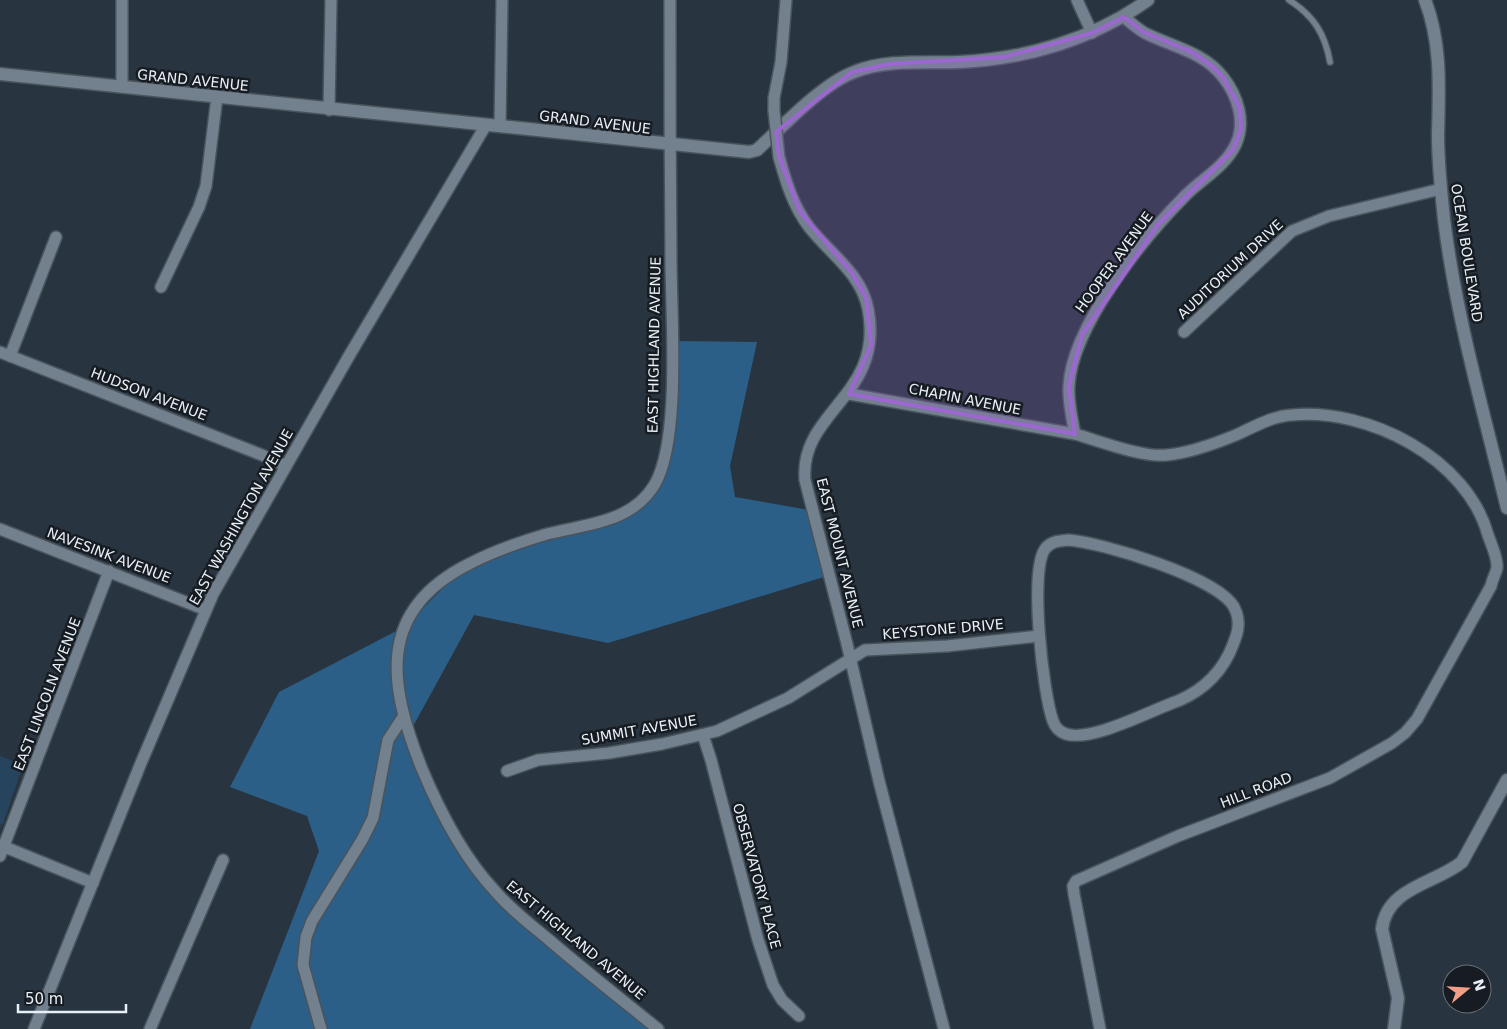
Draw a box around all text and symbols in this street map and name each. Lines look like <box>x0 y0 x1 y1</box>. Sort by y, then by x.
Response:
street label: GRAND AVENUE <box>136 66 250 94</box>
street label: GRAND AVENUE <box>538 107 652 137</box>
street label: OCEAN BOULEVARD <box>1448 183 1486 323</box>
street label: HOOPER AVENUE <box>1072 208 1156 316</box>
street label: AUDITORIUM DRIVE <box>1174 216 1286 322</box>
street label: EAST HIGHLAND AVENUE <box>644 257 664 433</box>
street label: HUDSON AVENUE <box>89 364 209 424</box>
street label: CHAPIN AVENUE <box>907 380 1023 418</box>
street label: EAST WASHINGTON AVENUE <box>186 426 296 608</box>
street label: EAST MOUNT AVENUE <box>814 476 866 630</box>
street label: NAVESINK AVENUE <box>45 524 173 586</box>
street label: EAST LINCOLN AVENUE <box>10 615 84 773</box>
street label: KEYSTONE DRIVE <box>882 616 1004 642</box>
street label: SUMMIT AVENUE <box>580 712 698 748</box>
street label: HILL ROAD <box>1218 769 1294 811</box>
street label: OBSERVATORY PLACE <box>730 801 784 951</box>
street label: EAST HIGHLAND AVENUE <box>503 877 649 1003</box>
north arrow <box>1442 964 1492 1014</box>
text: N <box>1470 977 1489 993</box>
scale bar <box>18 982 125 1014</box>
text: 50 m <box>25 990 63 1008</box>

